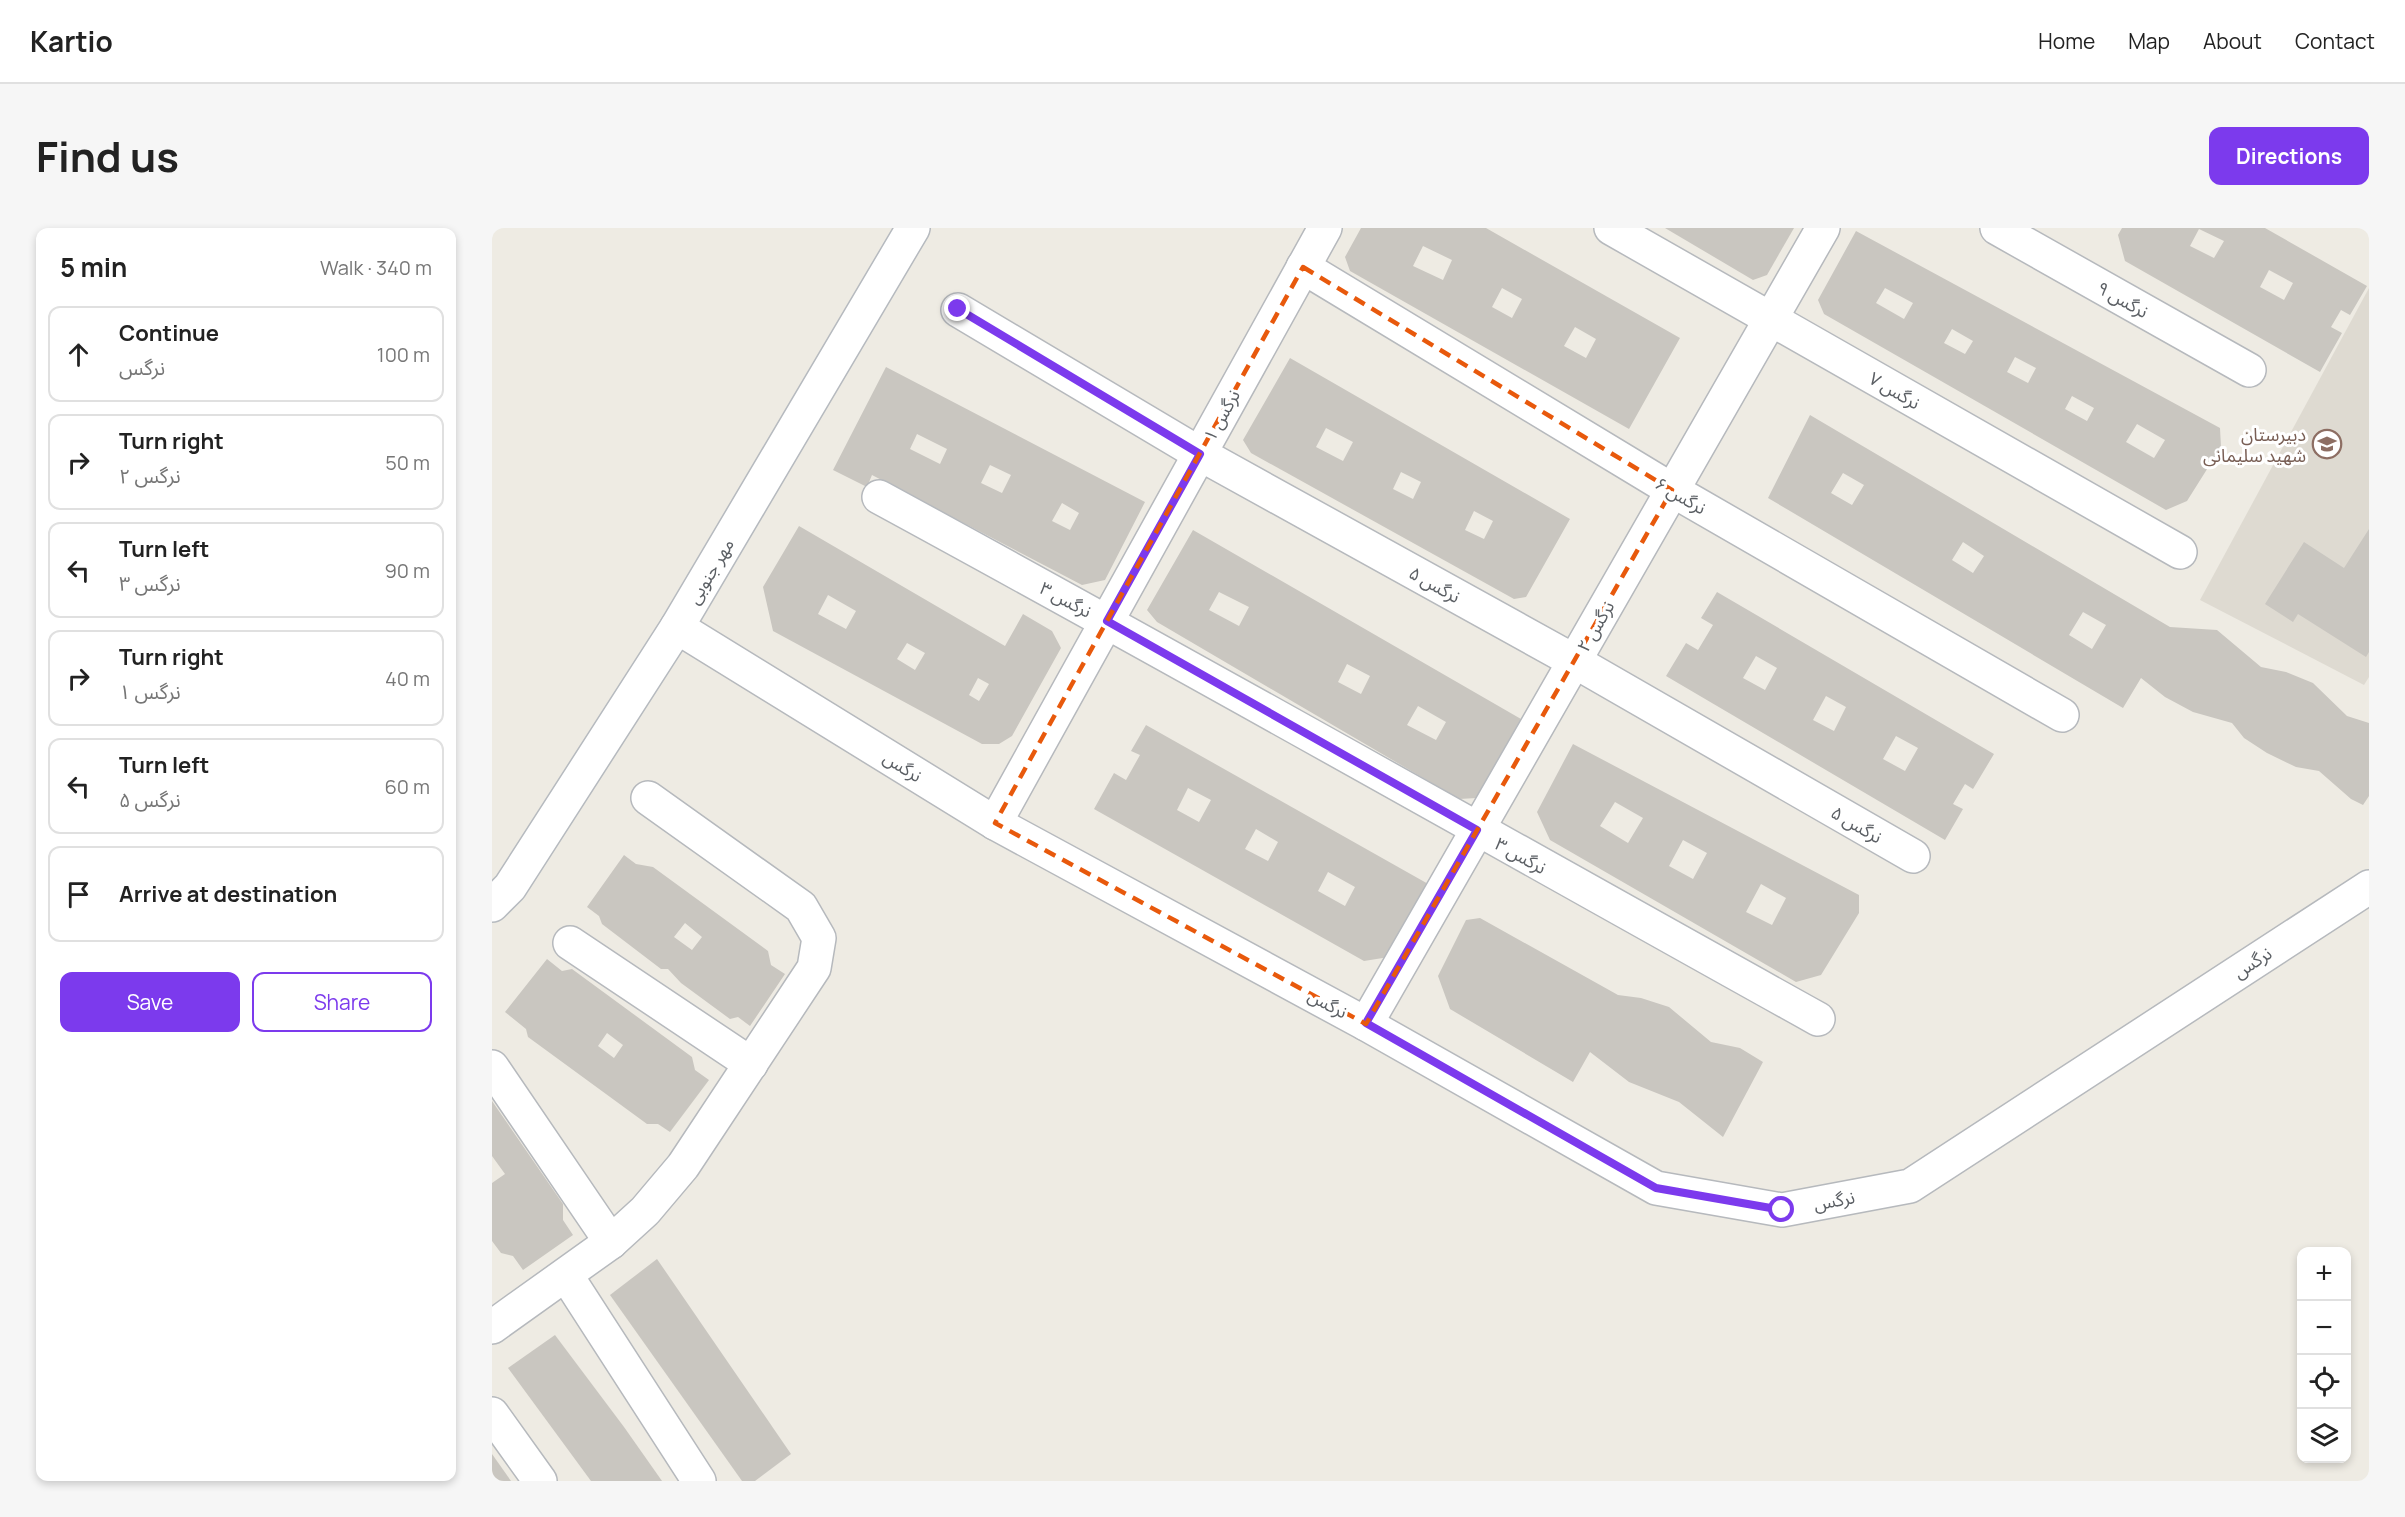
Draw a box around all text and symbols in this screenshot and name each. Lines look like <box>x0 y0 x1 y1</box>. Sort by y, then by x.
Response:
text: Kartio <box>30 22 113 60</box>
text: Home <box>2038 27 2095 55</box>
text: Map <box>2128 27 2170 55</box>
text: About <box>2203 27 2262 55</box>
text: Contact <box>2295 27 2375 55</box>
text: Find us <box>36 127 179 185</box>
button: Directions <box>2209 127 2369 185</box>
text: 5 min <box>60 249 127 285</box>
text: Walk · 340 m <box>320 254 432 281</box>
street label: نرگس ۹ <box>2093 275 2153 323</box>
route end <box>944 295 970 321</box>
text: Continue <box>119 318 219 348</box>
icon: ahead <box>62 338 95 371</box>
text: 100 m <box>377 341 430 368</box>
text: نرگس <box>119 354 165 381</box>
street label: نرگس ۷ <box>1865 366 1925 414</box>
street label: نرگس ۱ <box>1197 385 1245 445</box>
place label: دبیرستان شهید سلیمانی <box>2203 422 2306 467</box>
text: Turn right <box>119 426 224 456</box>
school or university icon: دبیرستان شهید سلیمانی <box>2311 428 2343 460</box>
icon: right <box>62 446 95 479</box>
text: 50 m <box>385 449 430 476</box>
text: نرگس ۲ <box>119 462 181 489</box>
street label: نرگس ۶ <box>1651 471 1711 519</box>
text: Turn left <box>119 534 209 564</box>
street label: مهر جنوبی <box>681 534 739 608</box>
icon: left <box>62 554 95 587</box>
text: 90 m <box>384 557 430 584</box>
street label: نرگس ۵ <box>1405 560 1465 608</box>
text: نرگس ۳ <box>119 570 181 597</box>
street label: نرگس ۳ <box>1036 575 1096 623</box>
street label: نرگس ۲ <box>1571 596 1619 656</box>
text: Turn right <box>119 642 224 672</box>
icon: right <box>62 662 95 695</box>
text: 40 m <box>385 665 430 692</box>
text: نرگس ۱ <box>119 678 181 705</box>
street label: نرگس <box>879 745 927 787</box>
text: Turn left <box>119 750 209 780</box>
icon: left <box>62 770 95 803</box>
text: 60 m <box>384 773 430 800</box>
text: نرگس ۵ <box>119 786 181 813</box>
street label: نرگس ۵ <box>1827 800 1887 848</box>
street label: نرگس ۳ <box>1491 831 1551 879</box>
icon: arrive <box>62 878 95 911</box>
text: Arrive at destination <box>119 879 337 909</box>
street label: نرگس <box>2228 941 2276 983</box>
button: Save <box>60 972 240 1032</box>
button: Share <box>252 972 432 1032</box>
street label: نرگس <box>1304 983 1352 1023</box>
street label: نرگس <box>1811 1184 1857 1216</box>
route start <box>1768 1196 1794 1222</box>
map controls <box>2297 1247 2351 1463</box>
button: + <box>2297 1247 2351 1301</box>
button: − <box>2297 1301 2351 1355</box>
button: locate <box>2297 1355 2351 1409</box>
button: layers <box>2297 1409 2351 1463</box>

